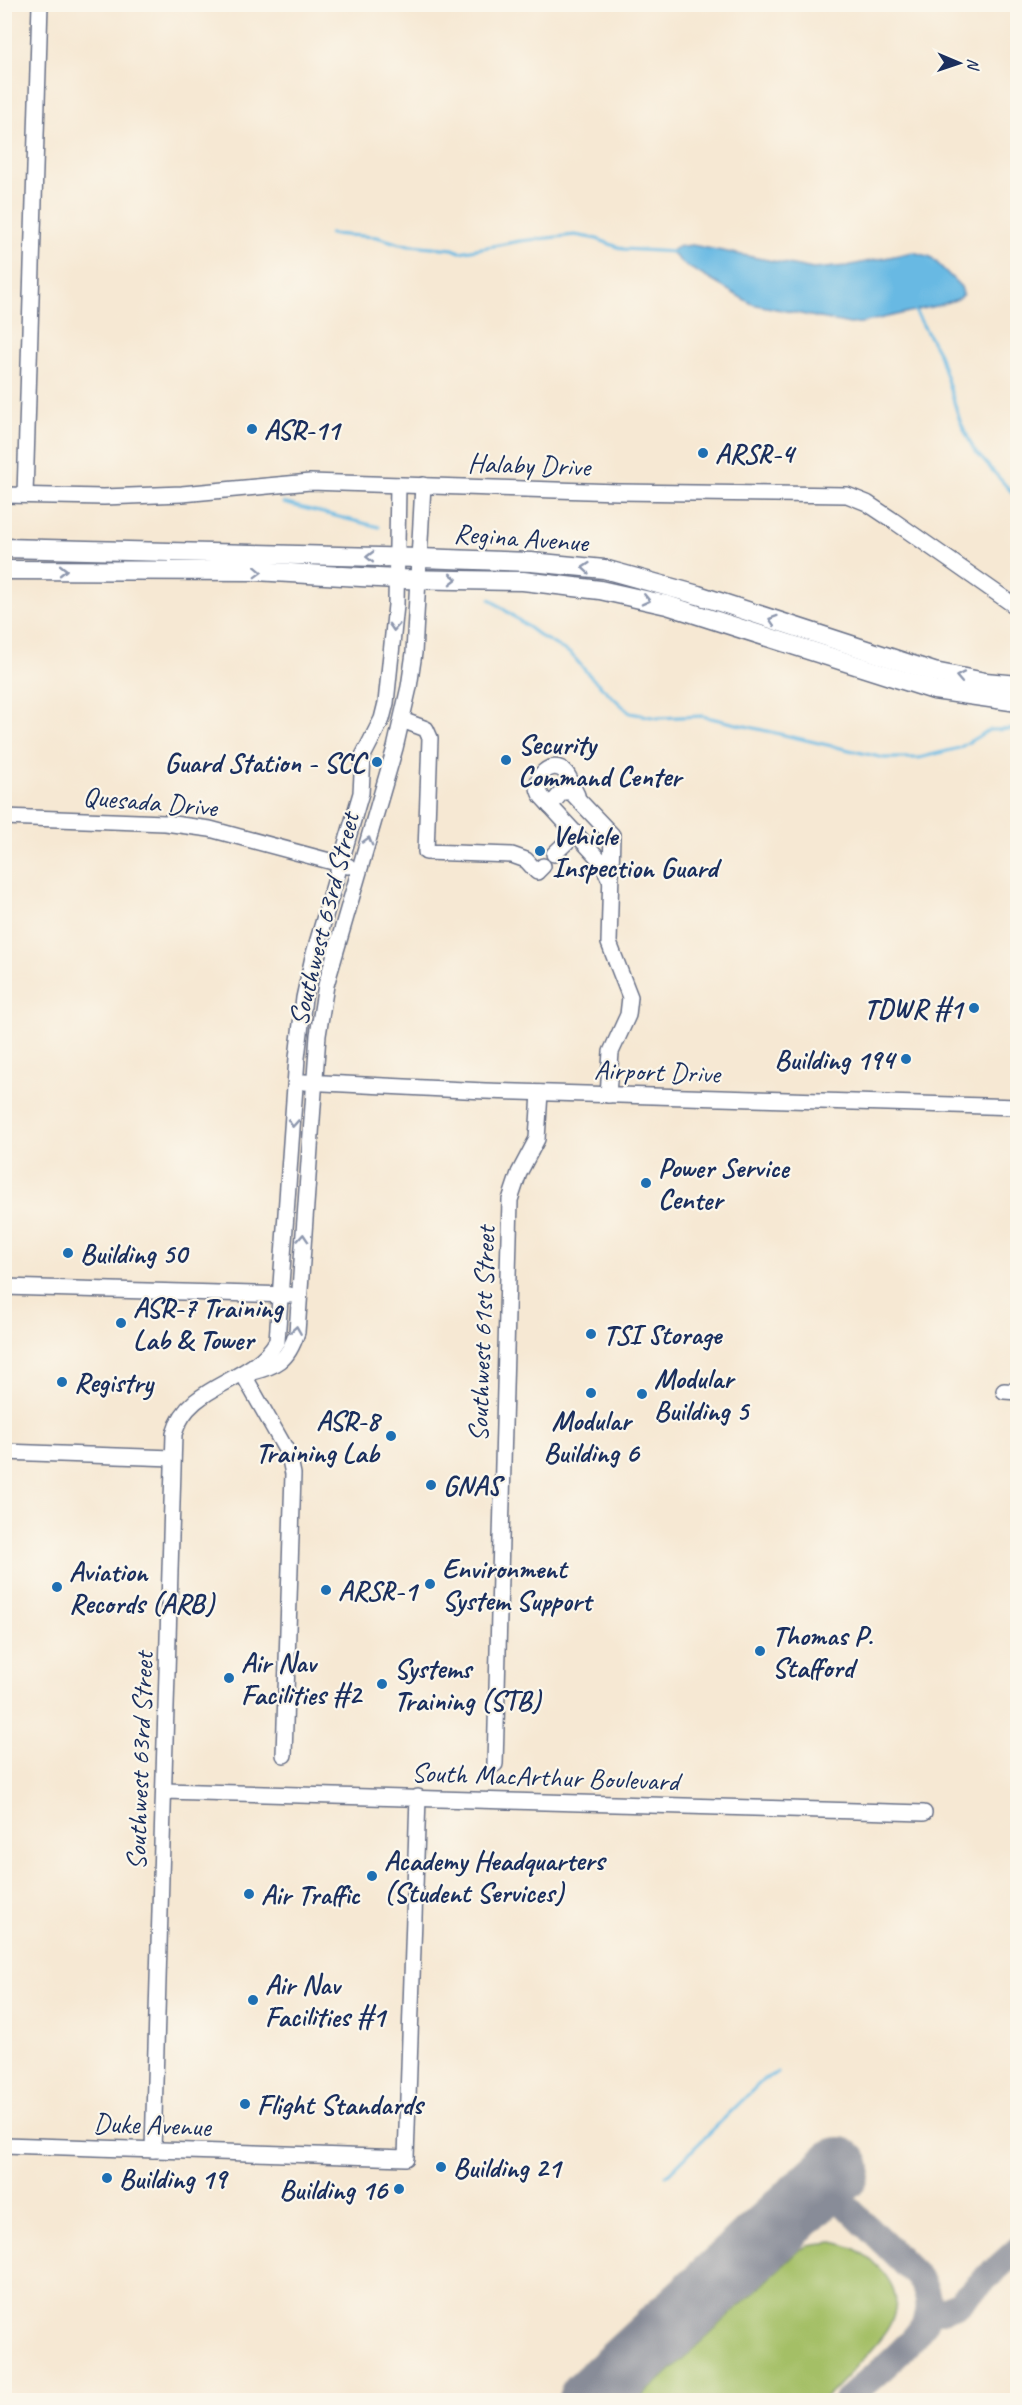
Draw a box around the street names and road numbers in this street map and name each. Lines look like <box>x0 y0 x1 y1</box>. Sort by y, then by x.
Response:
street label: Halaby Drive <box>467 445 593 484</box>
street label: Regina Avenue <box>453 515 591 560</box>
street label: Quesada Drive <box>81 778 220 825</box>
street label: Southwest 63rd Street <box>280 806 368 1029</box>
street label: Airport Drive <box>593 1052 722 1091</box>
street label: Southwest 61st Street <box>460 1223 503 1443</box>
street label: Southwest 63rd Street <box>118 1649 161 1871</box>
street label: South MacArthur Boulevard <box>411 1754 683 1799</box>
street label: Duke Avenue <box>93 2105 213 2144</box>

